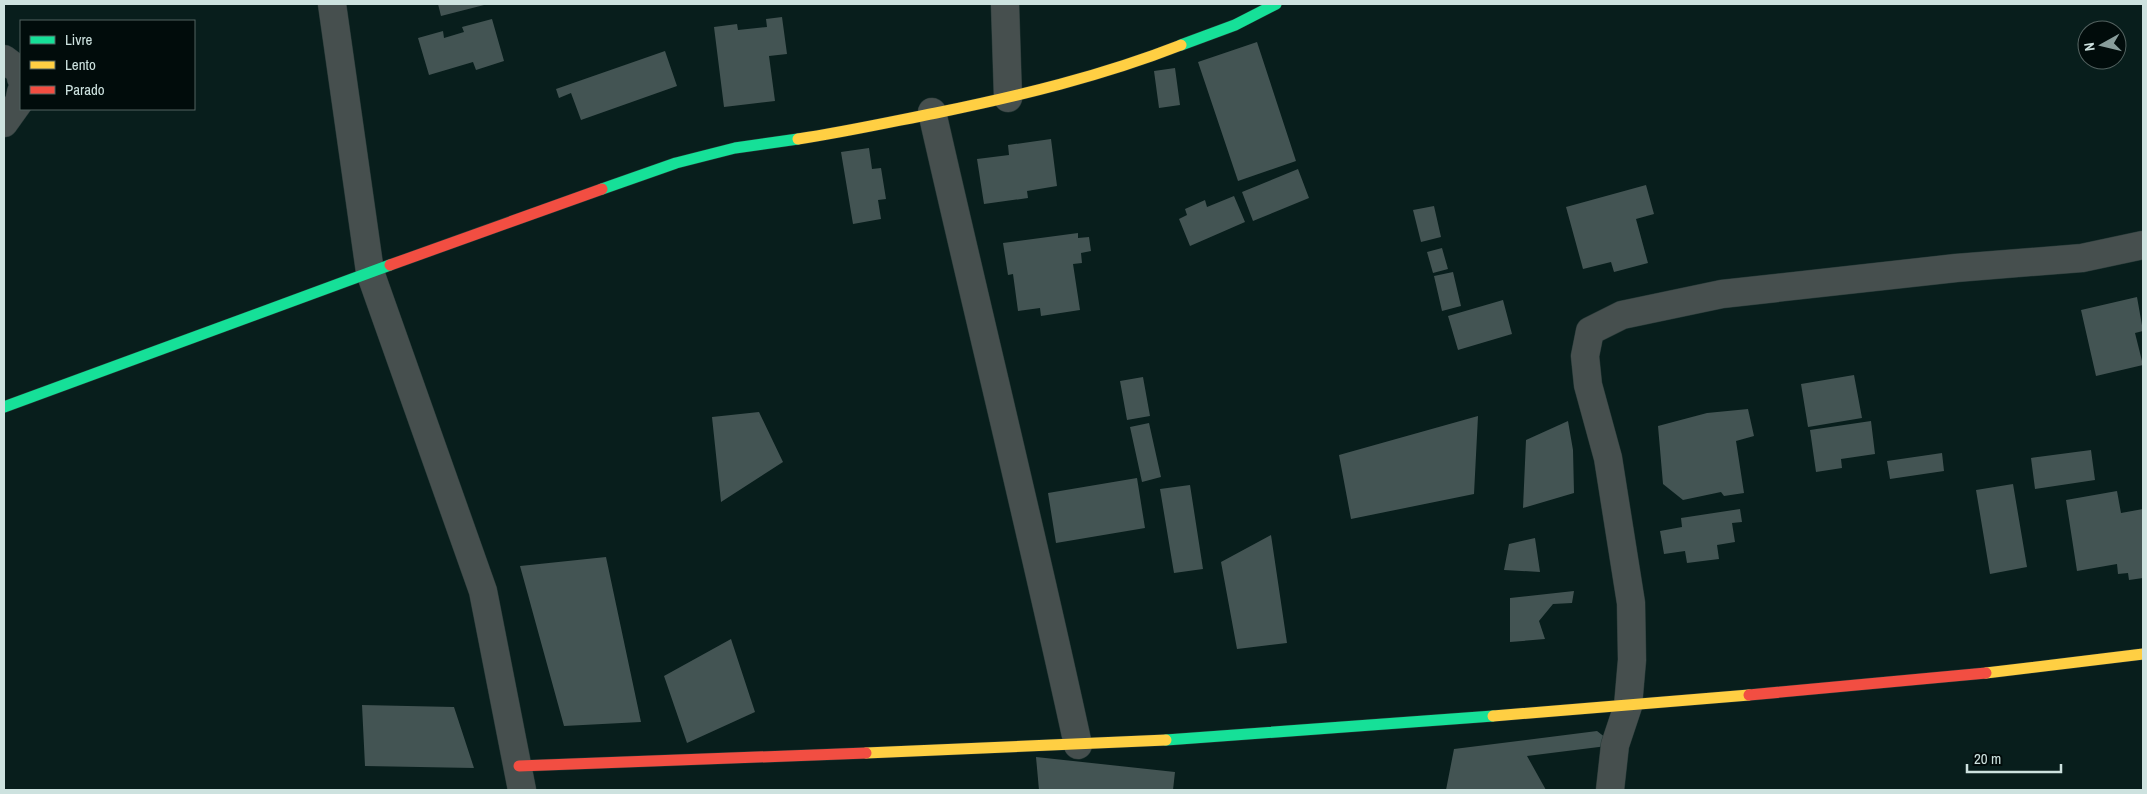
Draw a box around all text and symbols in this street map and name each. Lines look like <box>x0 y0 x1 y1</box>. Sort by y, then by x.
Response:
legend <box>20 20 195 110</box>
north arrow <box>2077 20 2127 70</box>
text: Livre <box>65 29 93 50</box>
text: N <box>2080 41 2099 52</box>
text: Lento <box>65 54 96 75</box>
text: Parado <box>65 79 105 100</box>
scale bar <box>1967 742 2061 774</box>
text: 20 m <box>1974 748 2001 769</box>

